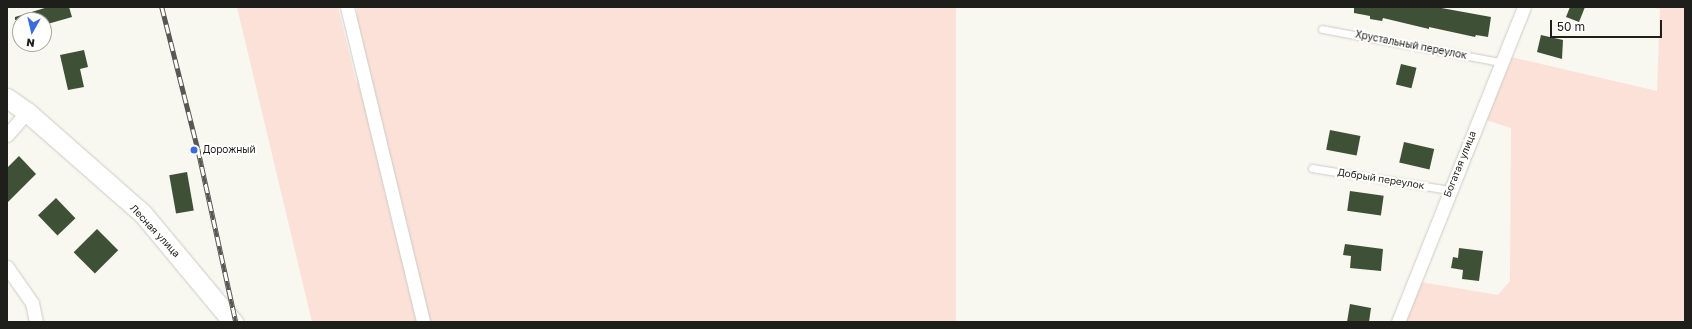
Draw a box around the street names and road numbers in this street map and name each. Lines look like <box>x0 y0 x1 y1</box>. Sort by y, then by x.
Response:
street label: Хрустальный переулок <box>1354 28 1468 62</box>
street label: Богатая улица <box>1441 129 1479 199</box>
street label: Добрый переулок <box>1337 166 1425 192</box>
street label: Лесная улица <box>128 202 182 260</box>

